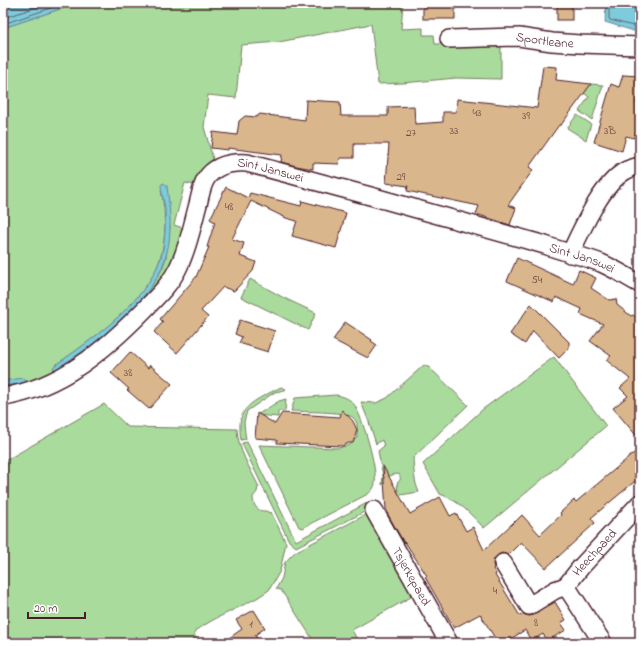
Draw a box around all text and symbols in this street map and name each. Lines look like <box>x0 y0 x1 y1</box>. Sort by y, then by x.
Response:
street label: Sportleane <box>515 27 574 53</box>
house number: 43 <box>472 105 482 121</box>
house number: 39 <box>522 108 531 124</box>
house number: 33 <box>449 123 459 139</box>
house number: 3B <box>604 123 617 139</box>
house number: 27 <box>406 125 416 141</box>
street label: Sint Janswei <box>237 153 306 187</box>
house number: 29 <box>397 169 406 185</box>
house number: 48 <box>225 199 233 215</box>
street label: Sint Janswei <box>547 238 618 278</box>
house number: 54 <box>532 272 543 288</box>
house number: 38 <box>124 365 132 381</box>
street label: Heechpaed <box>568 524 622 580</box>
street label: Tsjerkepaed <box>387 543 436 610</box>
house number: 4 <box>493 583 498 599</box>
scale bar <box>28 594 85 620</box>
text: 20 m <box>34 600 57 618</box>
house number: 8 <box>534 615 538 631</box>
house number: 1 <box>249 617 253 633</box>

